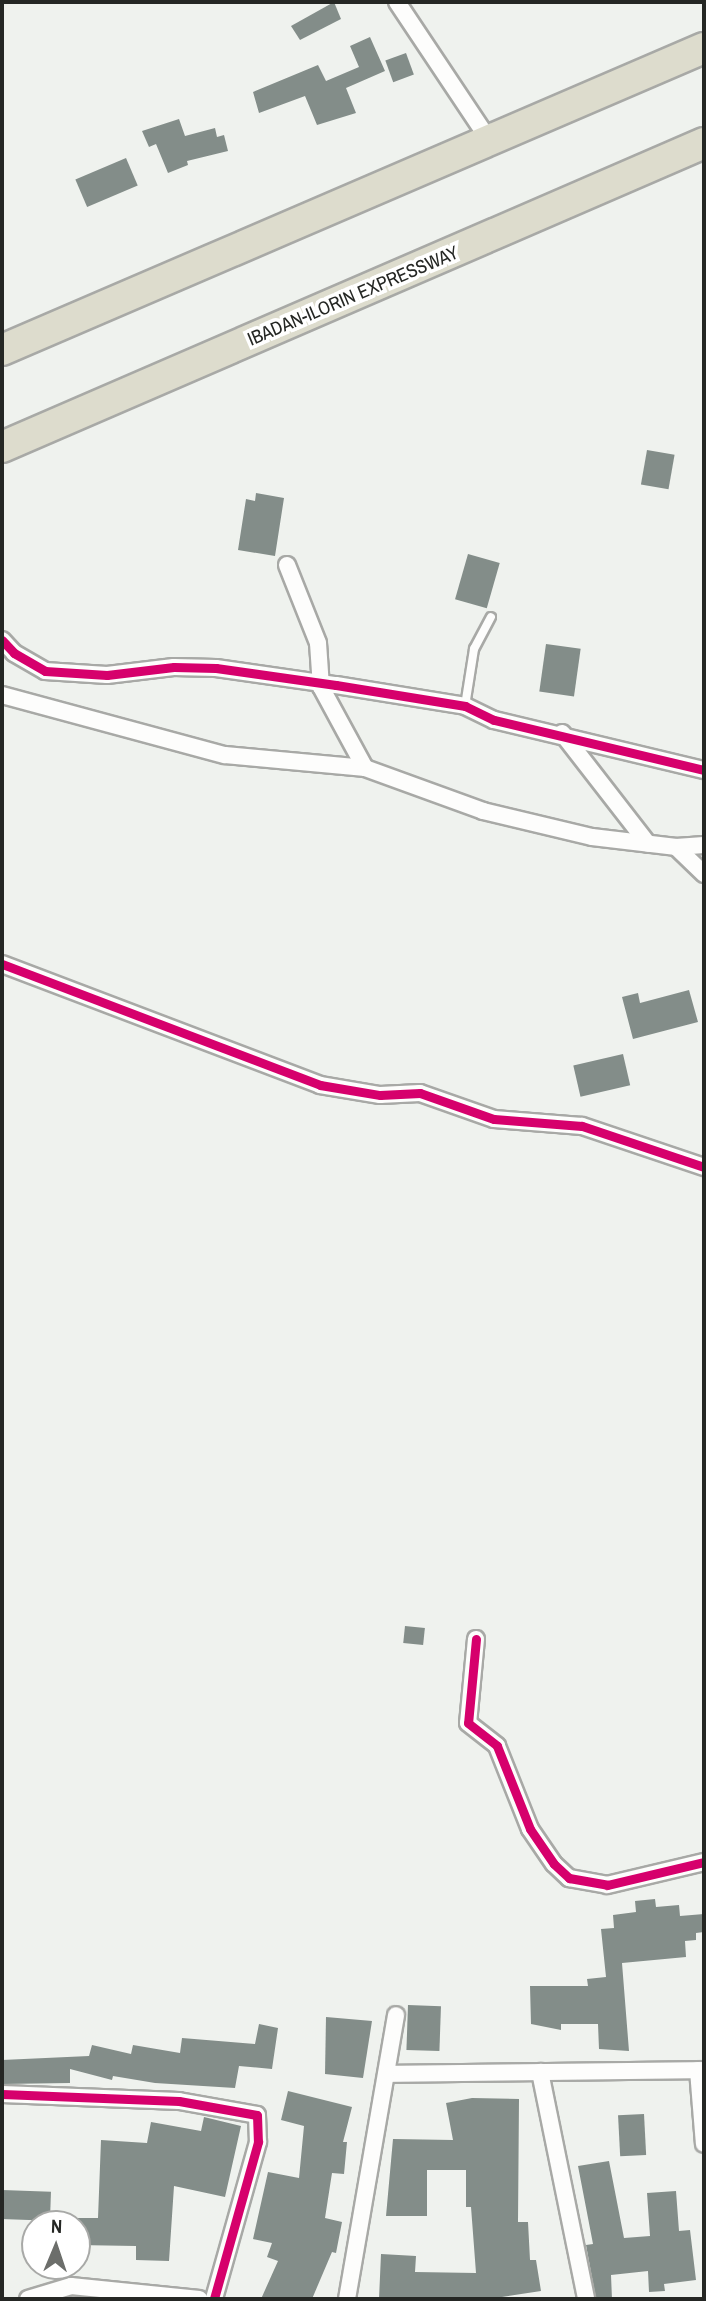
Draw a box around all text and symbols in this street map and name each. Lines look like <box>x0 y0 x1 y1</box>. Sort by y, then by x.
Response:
street label: IBADAN-ILORIN EXPRESSWAY <box>244 241 462 351</box>
north arrow <box>21 2210 91 2280</box>
text: N <box>51 2213 63 2239</box>

